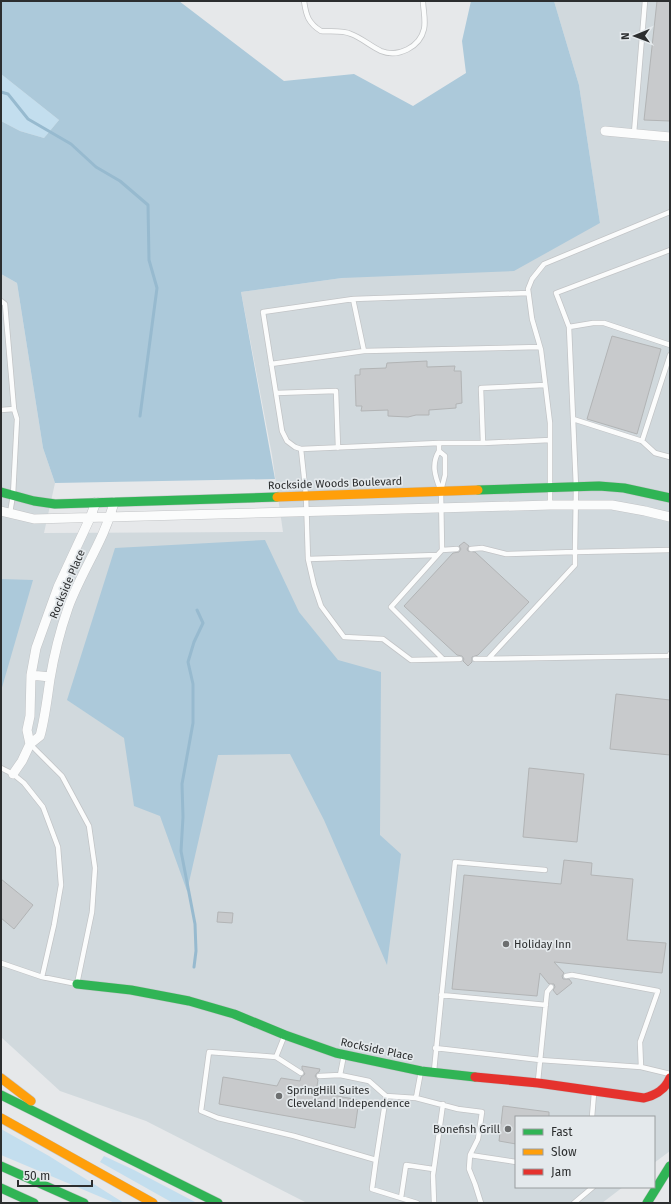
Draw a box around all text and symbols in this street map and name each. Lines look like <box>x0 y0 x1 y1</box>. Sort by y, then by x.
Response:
north arrow <box>615 16 655 56</box>
text: N <box>619 32 632 40</box>
street label: Rockside Woods Boulevard <box>268 475 402 492</box>
street label: Rockside Place <box>47 548 88 621</box>
place label: Holiday Inn <box>514 938 571 951</box>
marker: Holiday Inn <box>501 939 511 949</box>
street label: Rockside Place <box>339 1035 414 1064</box>
place label: SpringHill Suites Cleveland Independence <box>287 1084 410 1110</box>
marker: SpringHill Suites Cleveland Independence <box>274 1091 284 1101</box>
legend <box>515 1116 655 1188</box>
place label: Bonefish Grill <box>433 1123 500 1136</box>
marker: Bonefish Grill <box>503 1124 513 1134</box>
text: Fast <box>551 1125 573 1139</box>
text: Slow <box>551 1145 577 1159</box>
scale bar <box>18 1162 92 1188</box>
text: Jam <box>551 1165 571 1179</box>
text: 50 m <box>24 1169 50 1183</box>

